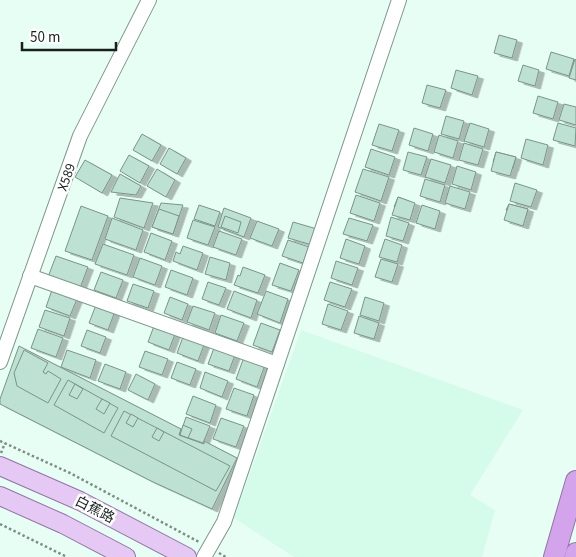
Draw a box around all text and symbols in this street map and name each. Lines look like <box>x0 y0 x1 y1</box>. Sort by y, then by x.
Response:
scale bar <box>22 20 116 52</box>
text: 50 m <box>30 27 60 48</box>
street label: X589 <box>53 161 81 194</box>
street label: 白蕉路 <box>71 491 118 528</box>

